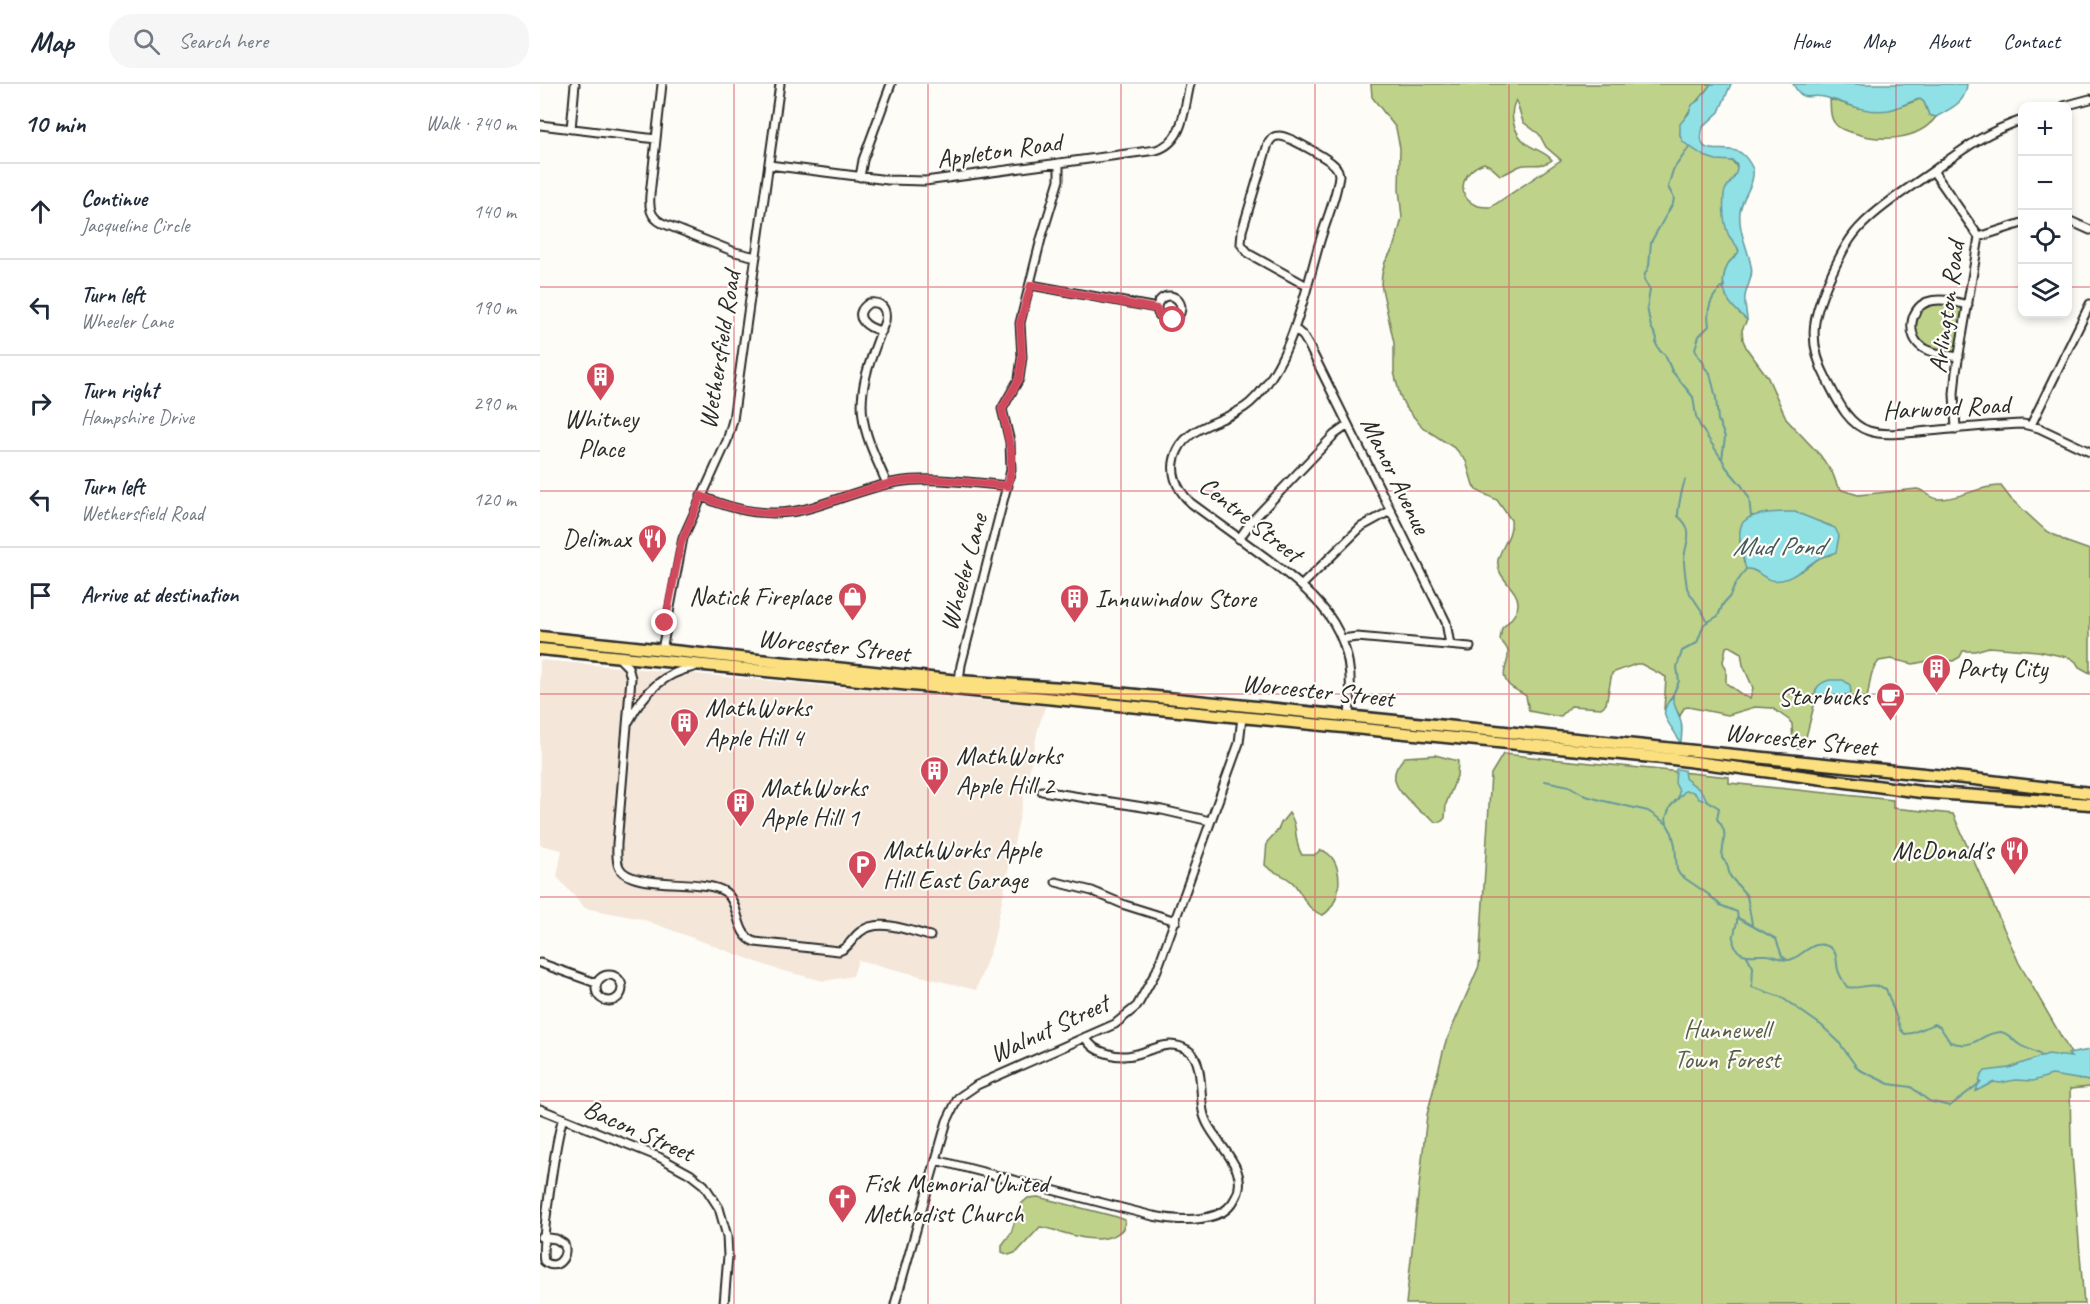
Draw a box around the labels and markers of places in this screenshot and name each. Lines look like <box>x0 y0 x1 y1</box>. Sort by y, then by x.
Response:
building icon: Whitney Place <box>585 360 617 402</box>
place label: Whitney Place <box>564 402 640 465</box>
place label: Delimax <box>562 522 633 555</box>
restaurant icon: Delimax <box>636 522 668 564</box>
place label: Natick Fireplace <box>689 580 833 613</box>
shop icon: Natick Fireplace <box>836 580 868 622</box>
building icon: Innuwindow Store <box>1058 582 1090 624</box>
place label: Innuwindow Store <box>1095 582 1258 615</box>
building icon: Party City <box>1920 652 1952 694</box>
place label: Party City <box>1957 652 2050 685</box>
place label: Starbucks <box>1778 680 1871 713</box>
cafe icon: Starbucks <box>1874 680 1906 722</box>
place label: MathWorks Apple Hill 4 <box>705 691 813 754</box>
building icon: MathWorks Apple Hill 4 <box>668 706 700 748</box>
place label: MathWorks Apple Hill 2 <box>956 739 1064 802</box>
building icon: MathWorks Apple Hill 2 <box>919 754 951 796</box>
place label: MathWorks Apple Hill 1 <box>761 771 869 834</box>
building icon: MathWorks Apple Hill 1 <box>724 786 756 828</box>
place label: MathWorks Apple Hill East Garage <box>883 833 1044 896</box>
place label: McDonald's <box>1892 834 1995 867</box>
restaurant icon: McDonald's <box>1998 834 2030 876</box>
parking icon: MathWorks Apple Hill East Garage <box>846 848 878 890</box>
place label: Fisk Memorial United Methodist Church <box>864 1167 1052 1230</box>
church icon: Fisk Memorial United Methodist Church <box>827 1182 859 1224</box>

